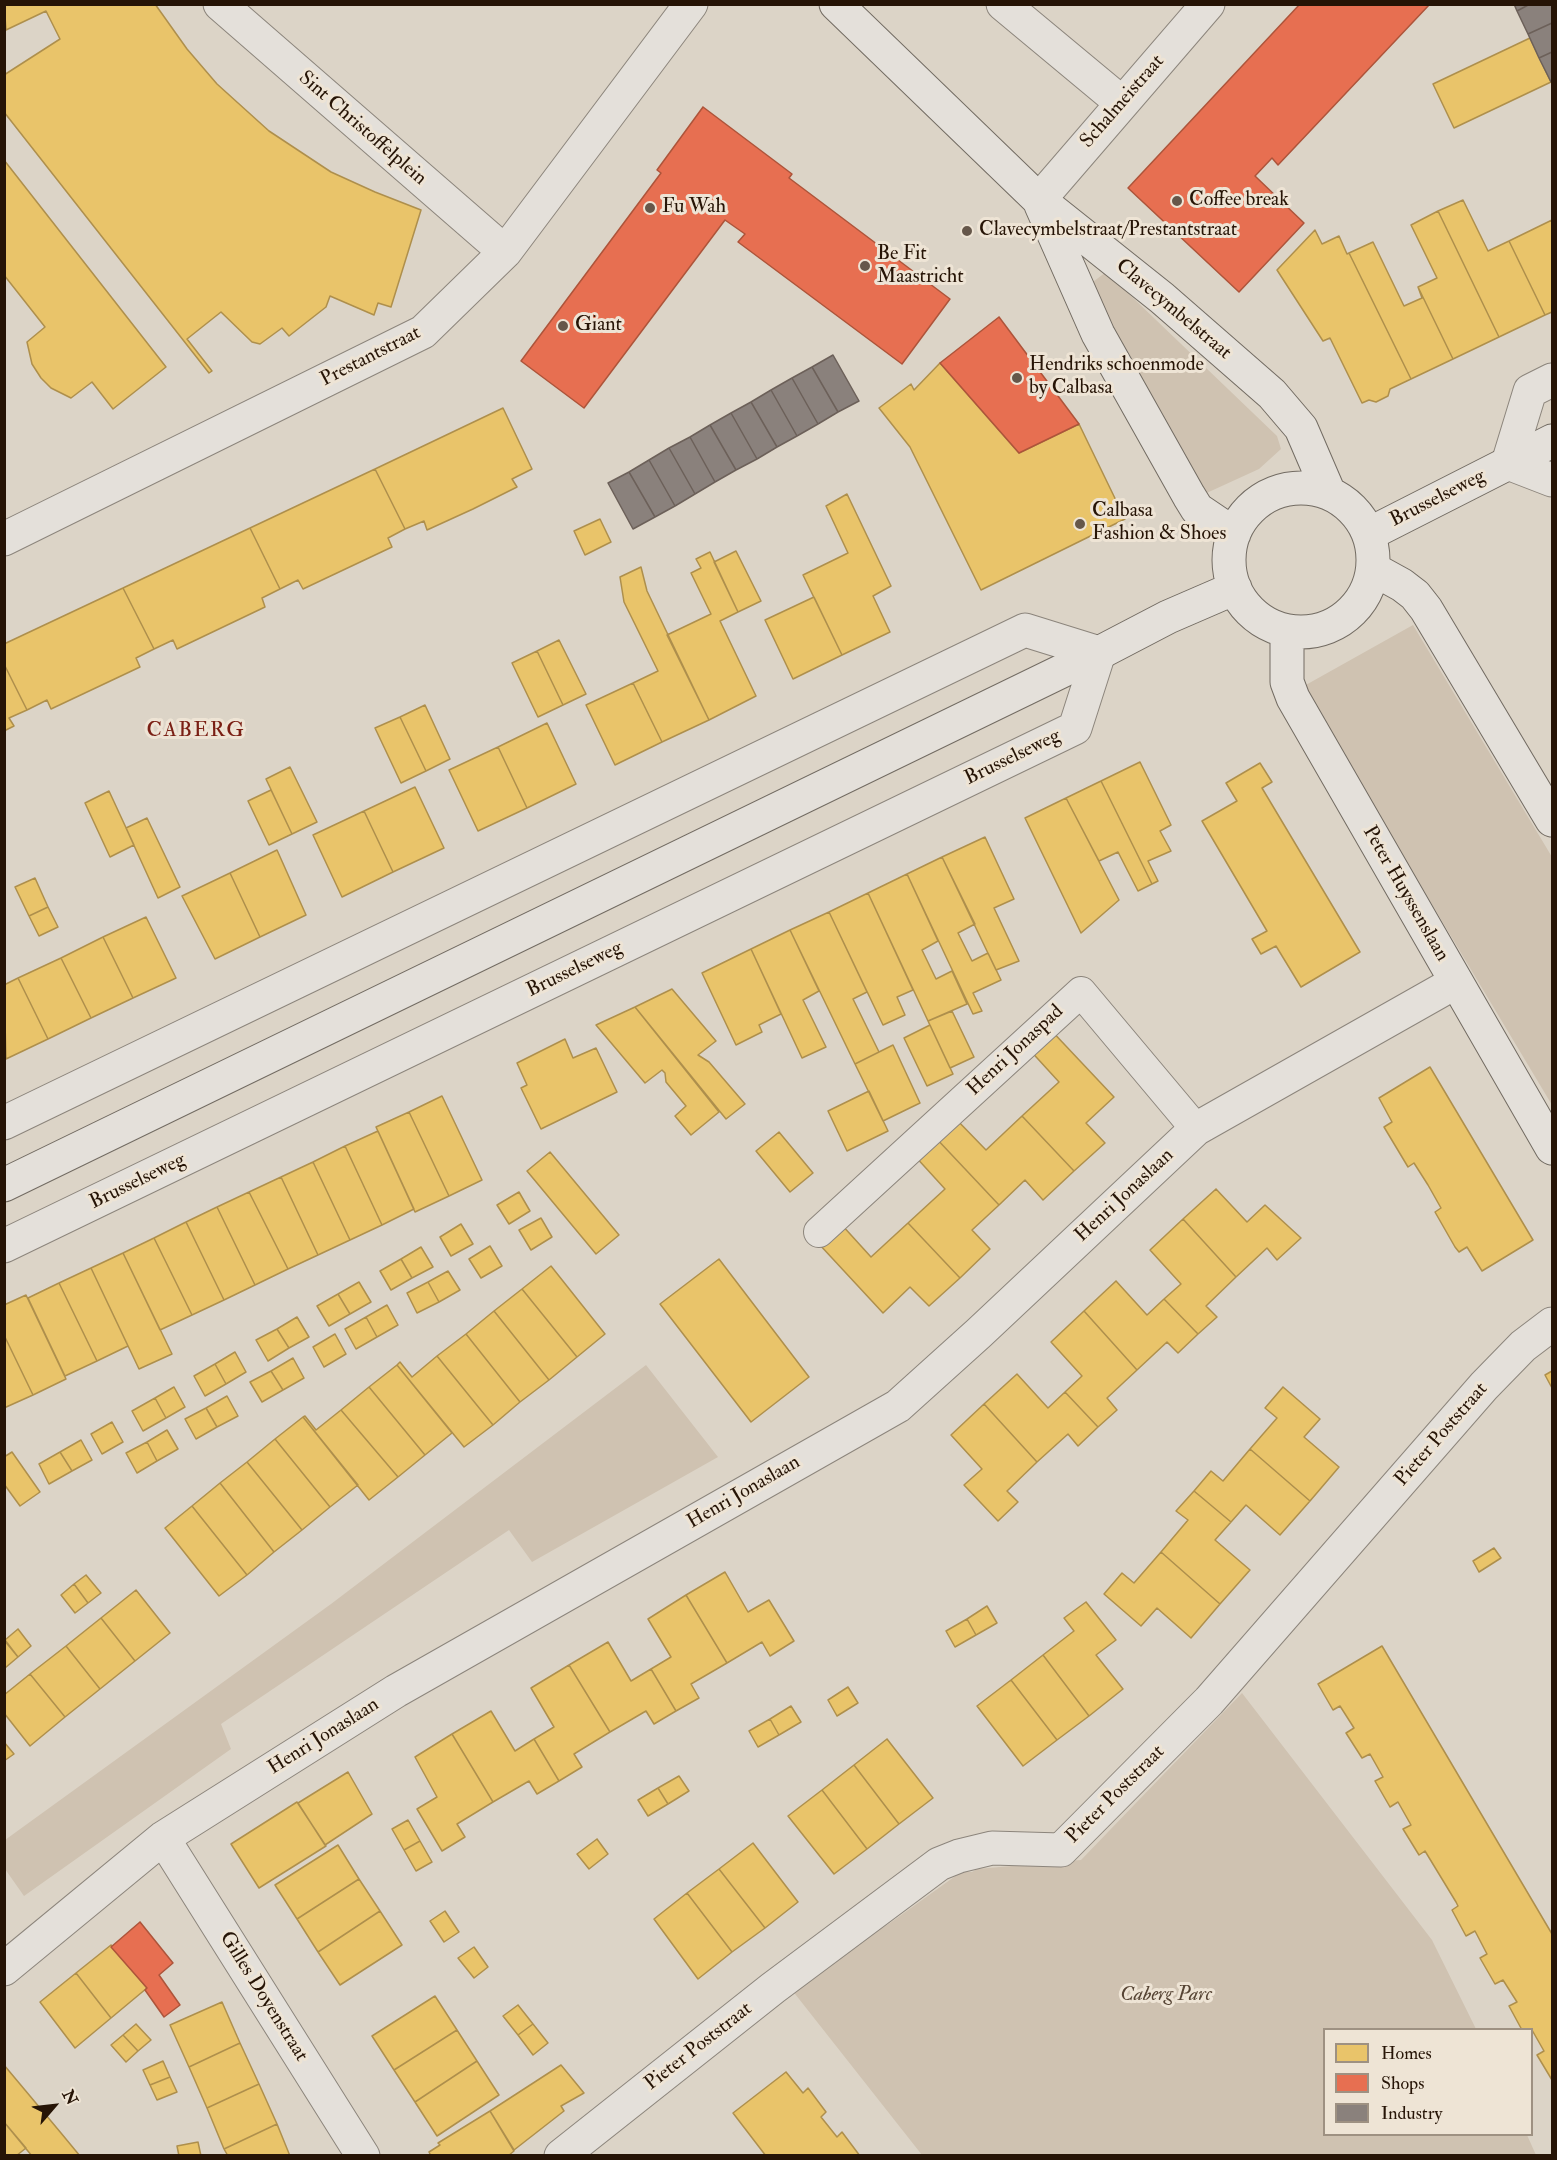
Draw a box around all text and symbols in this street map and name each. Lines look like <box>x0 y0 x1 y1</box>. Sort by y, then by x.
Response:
street label: Schalmeistraat <box>1076 50 1170 154</box>
street label: Sint Christoffelplein <box>293 67 431 191</box>
place label: Coffee break <box>1189 189 1289 213</box>
marker: Coffee break <box>1170 194 1184 208</box>
place label: Fu Wah <box>662 196 726 220</box>
marker: Fu Wah <box>643 201 657 215</box>
place label: Clavecymbelstraat/Prestantstraat <box>979 219 1237 243</box>
marker: Clavecymbelstraat/Prestantstraat <box>960 224 974 238</box>
place label: Be Fit Maastricht <box>877 243 964 290</box>
street label: Clavecymbelstraat <box>1110 255 1236 365</box>
marker: Be Fit Maastricht <box>858 259 872 273</box>
place label: Giant <box>575 314 622 338</box>
marker: Giant <box>556 319 570 333</box>
street label: Prestantstraat <box>317 322 425 392</box>
place label: Hendriks schoenmode by Calbasa <box>1029 354 1204 401</box>
marker: Hendriks schoenmode by Calbasa <box>1010 371 1024 385</box>
street label: Brusselseweg <box>1386 465 1490 533</box>
place label: Calbasa Fashion & Shoes <box>1092 500 1226 547</box>
marker: Calbasa Fashion & Shoes <box>1073 517 1087 531</box>
district label: CABERG <box>147 718 245 744</box>
street label: Brusselseweg <box>961 725 1065 791</box>
street label: Peter Huyssenslaan <box>1356 822 1454 966</box>
street label: Brusselseweg <box>523 937 627 1003</box>
street label: Henri Jonaspad <box>963 1000 1069 1102</box>
street label: Henri Jonaslaan <box>1071 1144 1179 1248</box>
street label: Brusselseweg <box>86 1149 190 1215</box>
street label: Pieter Poststraat <box>1390 1378 1494 1492</box>
street label: Henri Jonaslaan <box>683 1451 805 1535</box>
street label: Henri Jonaslaan <box>264 1693 384 1781</box>
street label: Pieter Poststraat <box>1062 1741 1170 1849</box>
street label: Gilles Doyenstraat <box>213 1928 313 2066</box>
park label: Caberg Parc <box>1120 1984 1212 2008</box>
street label: Pieter Poststraat <box>641 1998 757 2096</box>
legend <box>1323 2028 1533 2136</box>
text: Homes <box>1381 2042 1432 2065</box>
text: Shops <box>1381 2072 1424 2095</box>
north arrow <box>24 2076 84 2136</box>
text: N <box>58 2087 82 2109</box>
text: Industry <box>1381 2102 1442 2125</box>

